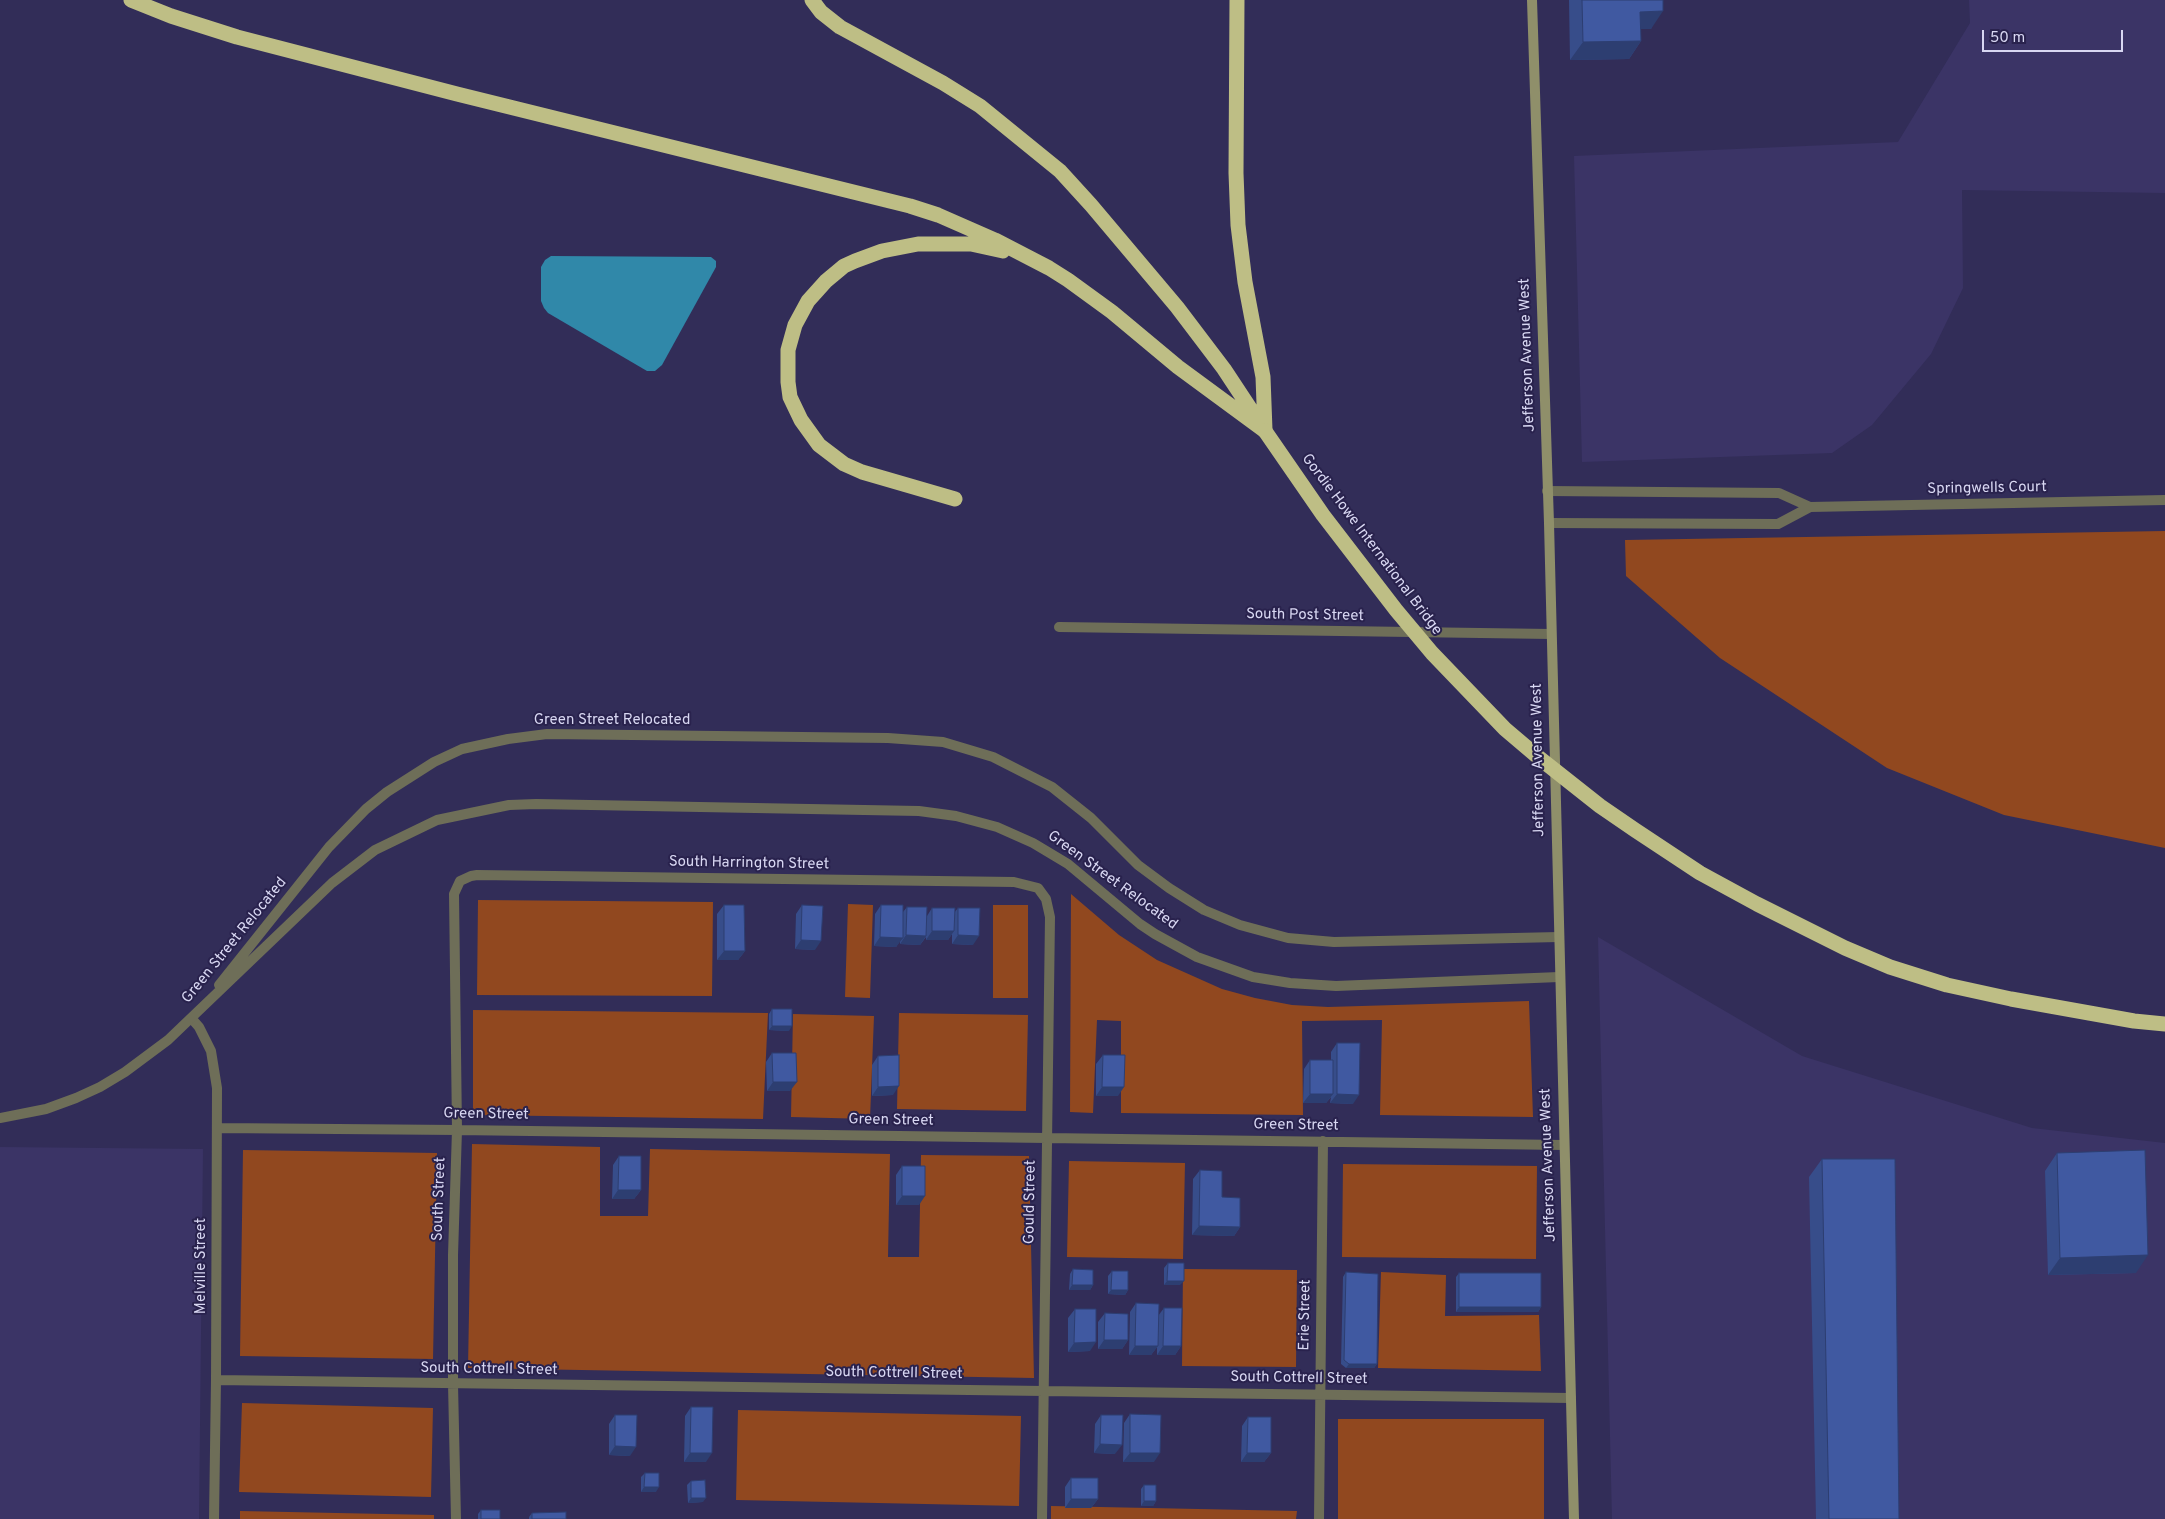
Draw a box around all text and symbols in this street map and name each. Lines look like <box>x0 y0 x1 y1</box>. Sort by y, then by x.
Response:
scale bar <box>1985 20 2126 52</box>
text: 50 m <box>1990 29 2025 48</box>
street label: Jefferson Avenue West <box>1516 278 1540 432</box>
street label: Gordie Howe International Bridge <box>1297 451 1445 639</box>
street label: Springwells Court <box>1927 479 2047 499</box>
street label: South Post Street <box>1246 606 1364 626</box>
street label: Jefferson Avenue West <box>1529 683 1549 837</box>
street label: Green Street Relocated <box>534 712 690 730</box>
street label: Green Street Relocated <box>1043 828 1181 934</box>
street label: South Harrington Street <box>669 854 829 874</box>
street label: Green Street Relocated <box>179 874 291 1008</box>
street label: Jefferson Avenue West <box>1537 1088 1561 1242</box>
street label: Green Street <box>443 1105 529 1125</box>
street label: Green Street <box>848 1111 934 1131</box>
street label: Green Street <box>1253 1116 1339 1136</box>
street label: South Street <box>430 1157 450 1241</box>
street label: Gould Street <box>1021 1160 1041 1244</box>
street label: Melville Street <box>193 1218 211 1314</box>
street label: Erie Street <box>1296 1279 1316 1351</box>
street label: South Cottrell Street <box>420 1360 558 1380</box>
street label: South Cottrell Street <box>825 1364 963 1384</box>
street label: South Cottrell Street <box>1230 1369 1368 1389</box>

